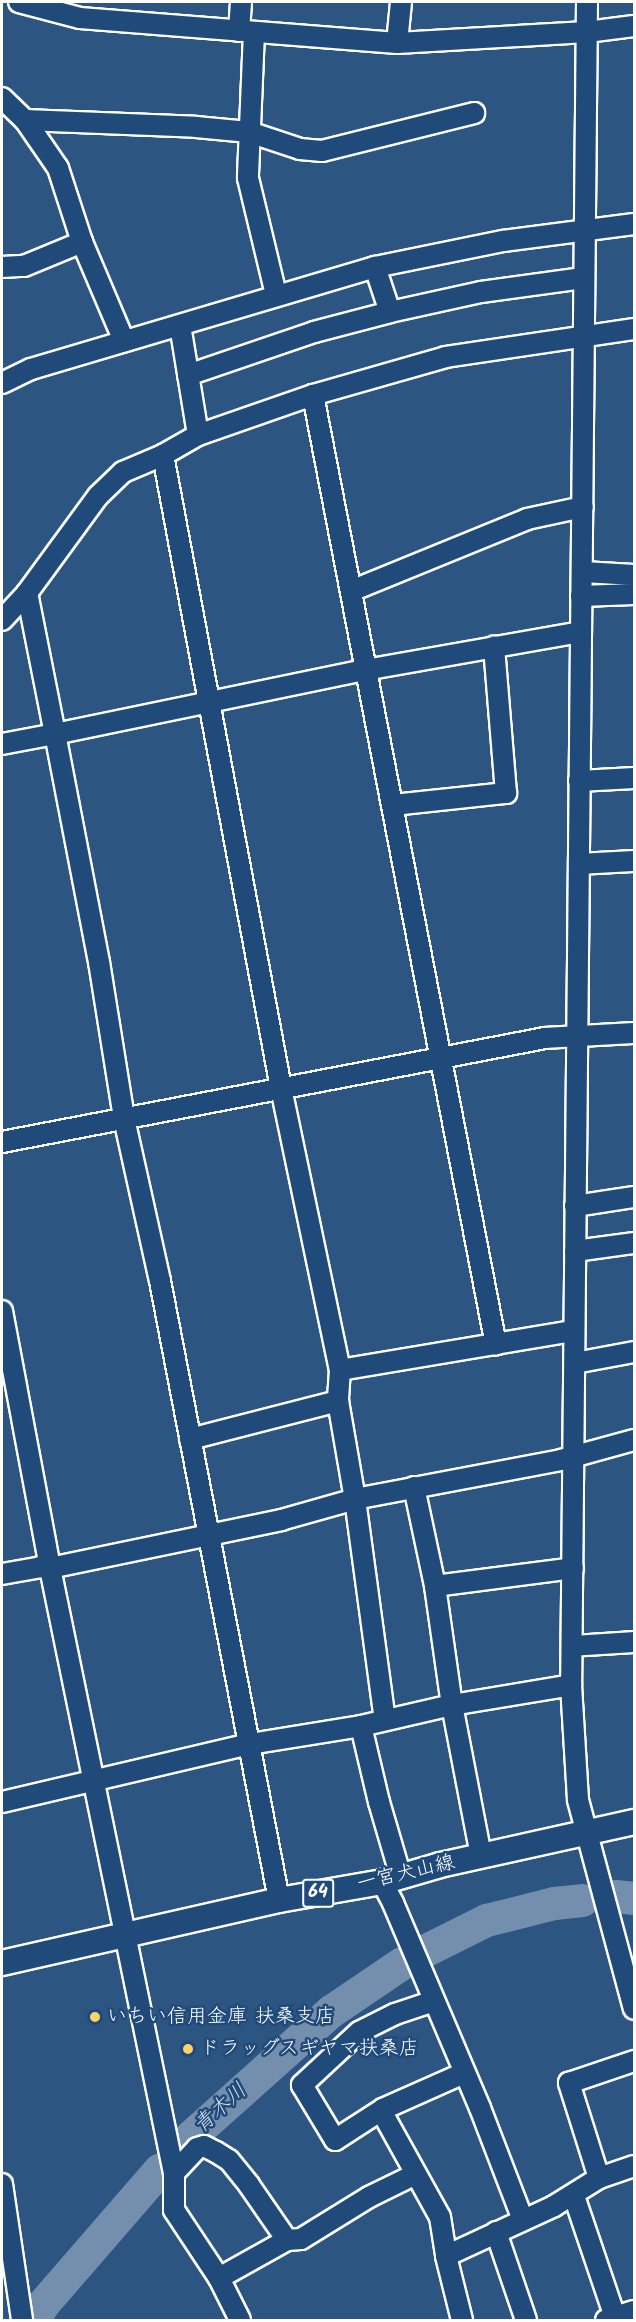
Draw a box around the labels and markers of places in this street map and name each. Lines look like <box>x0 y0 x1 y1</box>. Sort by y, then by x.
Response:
place label: いちい信用金庫 扶桑支店 <box>107 2005 335 2029</box>
marker: いちい信用金庫 扶桑支店 <box>88 2010 102 2024</box>
place label: ドラッグスギヤマ扶桑店 <box>200 2037 420 2061</box>
marker: ドラッグスギヤマ扶桑店 <box>181 2042 195 2056</box>

